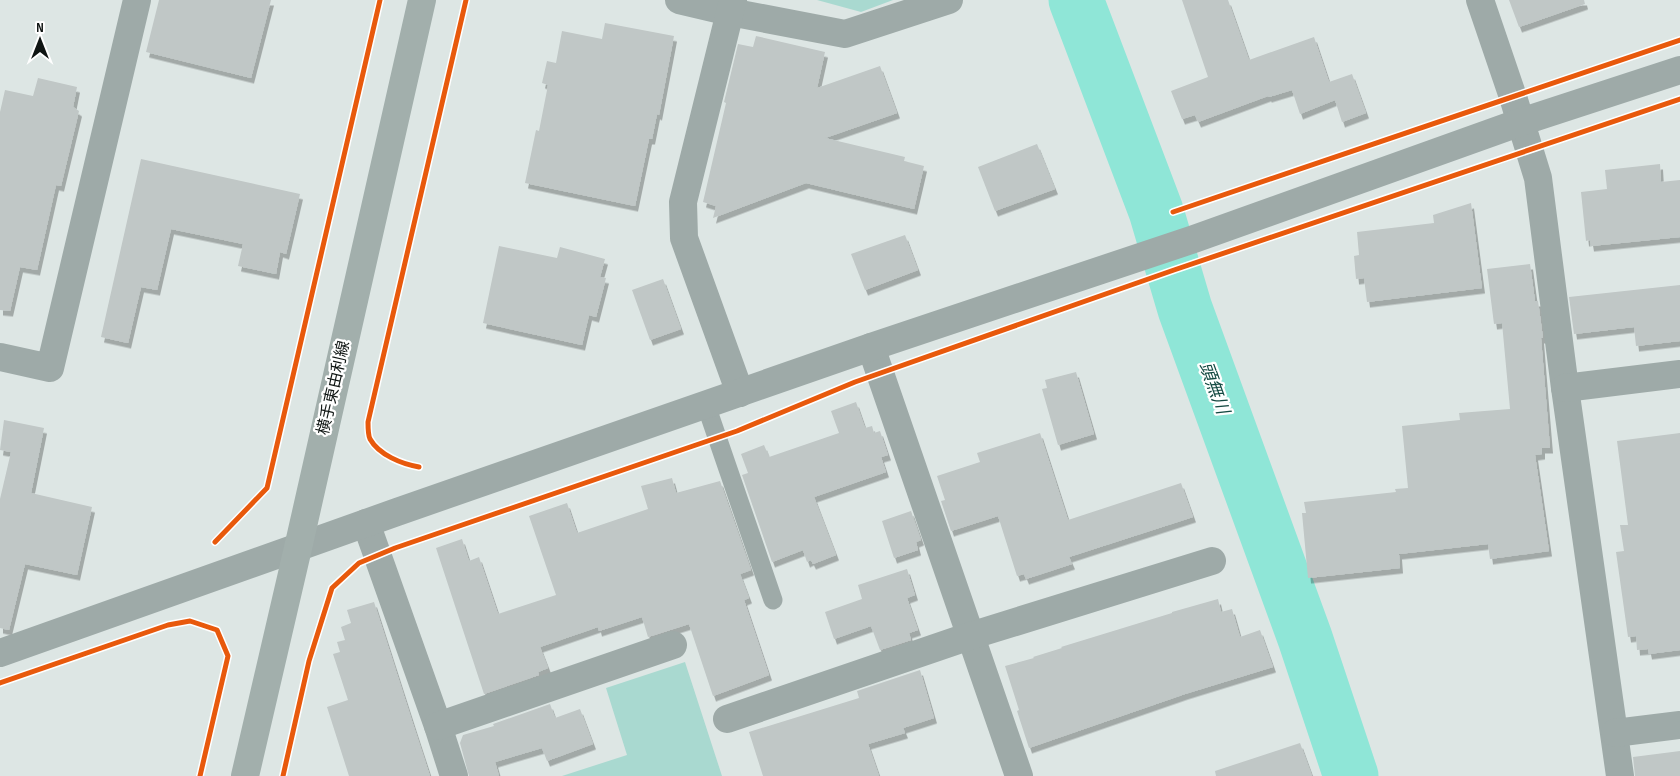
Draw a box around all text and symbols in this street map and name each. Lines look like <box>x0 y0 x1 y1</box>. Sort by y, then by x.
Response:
north arrow <box>15 15 65 65</box>
text: N <box>36 19 44 36</box>
street label: 横手東由利線 <box>314 339 354 437</box>
water label: 頭無川 <box>1195 359 1234 419</box>

